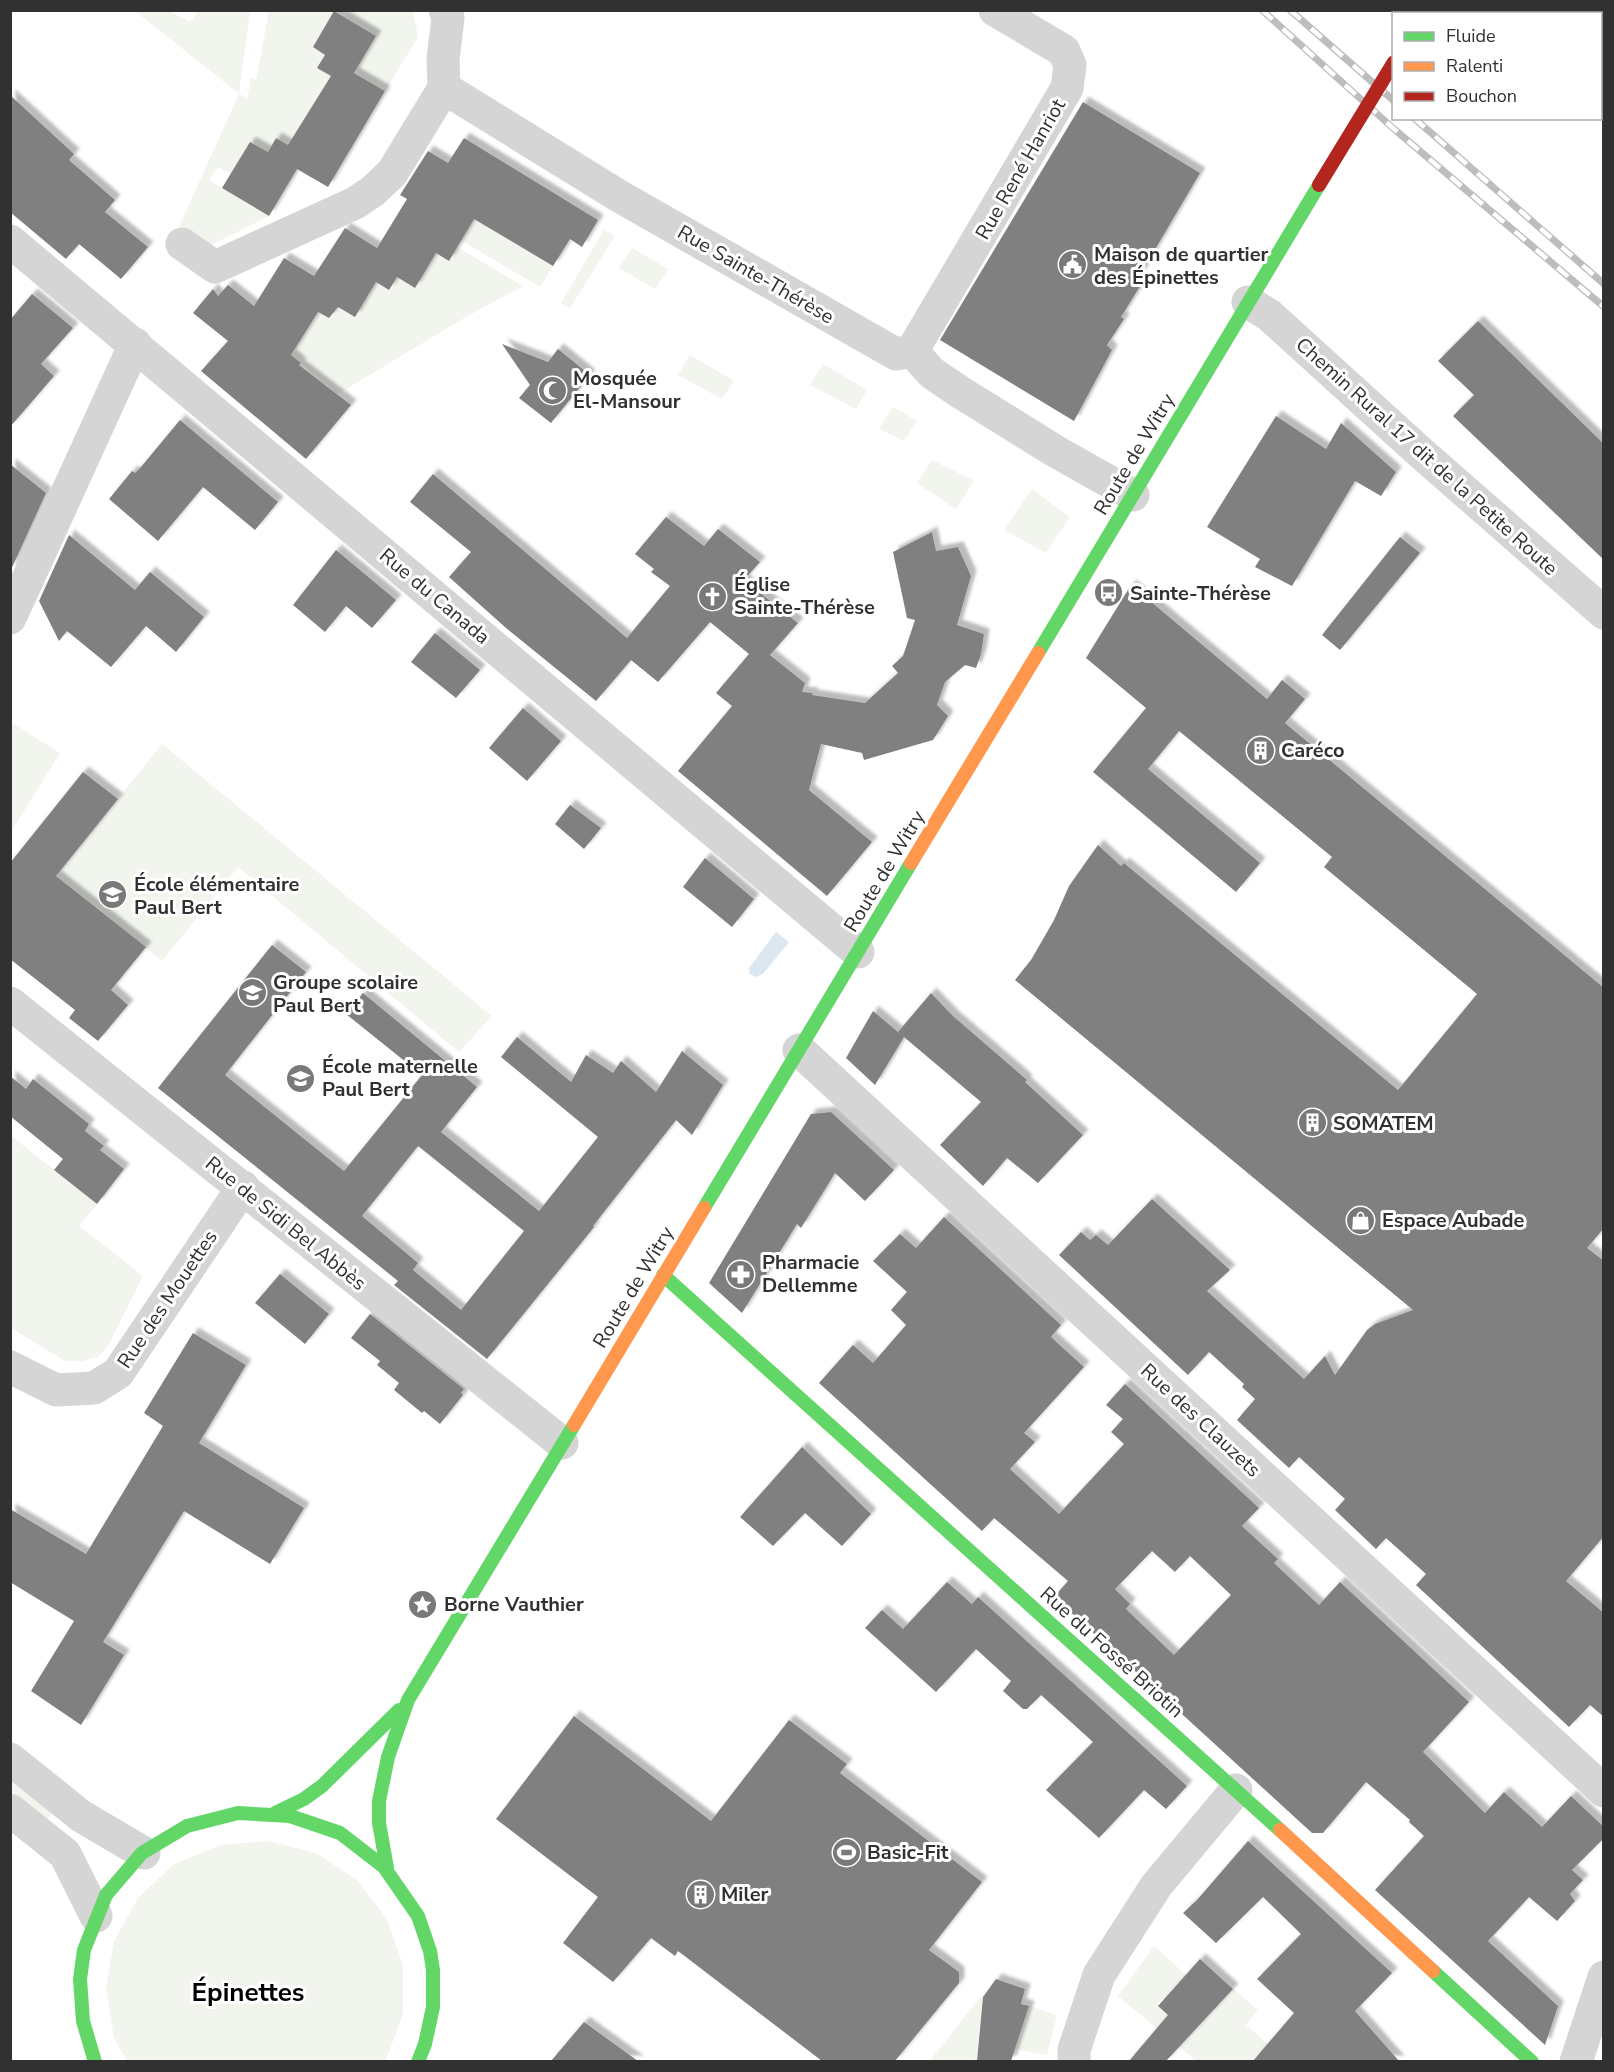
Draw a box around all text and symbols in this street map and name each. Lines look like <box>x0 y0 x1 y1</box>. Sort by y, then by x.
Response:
legend <box>1392 12 1602 120</box>
text: Fluide <box>1446 24 1496 48</box>
text: Ralenti <box>1446 54 1503 78</box>
text: Bouchon <box>1446 84 1517 108</box>
street label: Rue René Hanriot <box>969 93 1072 245</box>
street label: Rue Sainte-Thérèse <box>673 219 839 330</box>
place label: Maison de quartier des Épinettes <box>1094 241 1269 291</box>
public building icon: Maison de quartier des Épinettes <box>1057 249 1089 281</box>
street label: Chemin Rural 17 dit de la Petite Route <box>1290 331 1563 581</box>
place label: Mosquée El-Mansour <box>573 365 681 415</box>
mosque icon: Mosquée El-Mansour <box>536 374 568 406</box>
street label: Route de Witry <box>1087 388 1182 520</box>
street label: Rue du Canada <box>374 542 496 651</box>
place label: Église Sainte-Thérèse <box>734 571 875 621</box>
bus stop icon: Sainte-Thérèse <box>1093 577 1125 609</box>
church icon: Église Sainte-Thérèse <box>697 580 729 612</box>
place label: Sainte-Thérèse <box>1130 580 1271 607</box>
building icon: Caréco <box>1244 734 1276 766</box>
place label: Caréco <box>1281 737 1344 764</box>
street label: Route de Witry <box>837 805 932 937</box>
place label: École élémentaire Paul Bert <box>134 871 300 921</box>
school or university icon: École élémentaire Paul Bert <box>97 879 129 911</box>
place label: Groupe scolaire Paul Bert <box>273 969 418 1019</box>
school or university icon: Groupe scolaire Paul Bert <box>236 977 268 1009</box>
place label: École maternelle Paul Bert <box>322 1053 478 1103</box>
school or university icon: École maternelle Paul Bert <box>285 1062 317 1094</box>
building icon: SOMATEM <box>1296 1107 1328 1139</box>
place label: SOMATEM <box>1333 1110 1434 1137</box>
street label: Rue de Sidi Bel Abbès <box>200 1150 372 1297</box>
shop icon: Espace Aubade <box>1345 1204 1377 1236</box>
place label: Espace Aubade <box>1382 1207 1524 1234</box>
street label: Route de Witry <box>586 1221 681 1353</box>
street label: Rue des Mouettes <box>111 1225 224 1374</box>
place label: Pharmacie Dellemme <box>762 1249 860 1299</box>
pharmacy icon: Pharmacie Dellemme <box>725 1258 757 1290</box>
street label: Rue des Clauzets <box>1135 1358 1267 1483</box>
street label: Rue du Fossé Briotin <box>1034 1581 1189 1724</box>
place icon: Borne Vauthier <box>407 1588 439 1620</box>
place label: Borne Vauthier <box>444 1591 584 1618</box>
sports icon: Basic-Fit <box>830 1836 862 1868</box>
place label: Basic-Fit <box>867 1839 949 1866</box>
building icon: Miler <box>684 1878 716 1910</box>
place label: Miler <box>721 1881 769 1908</box>
district label: Épinettes <box>192 1975 304 2010</box>

